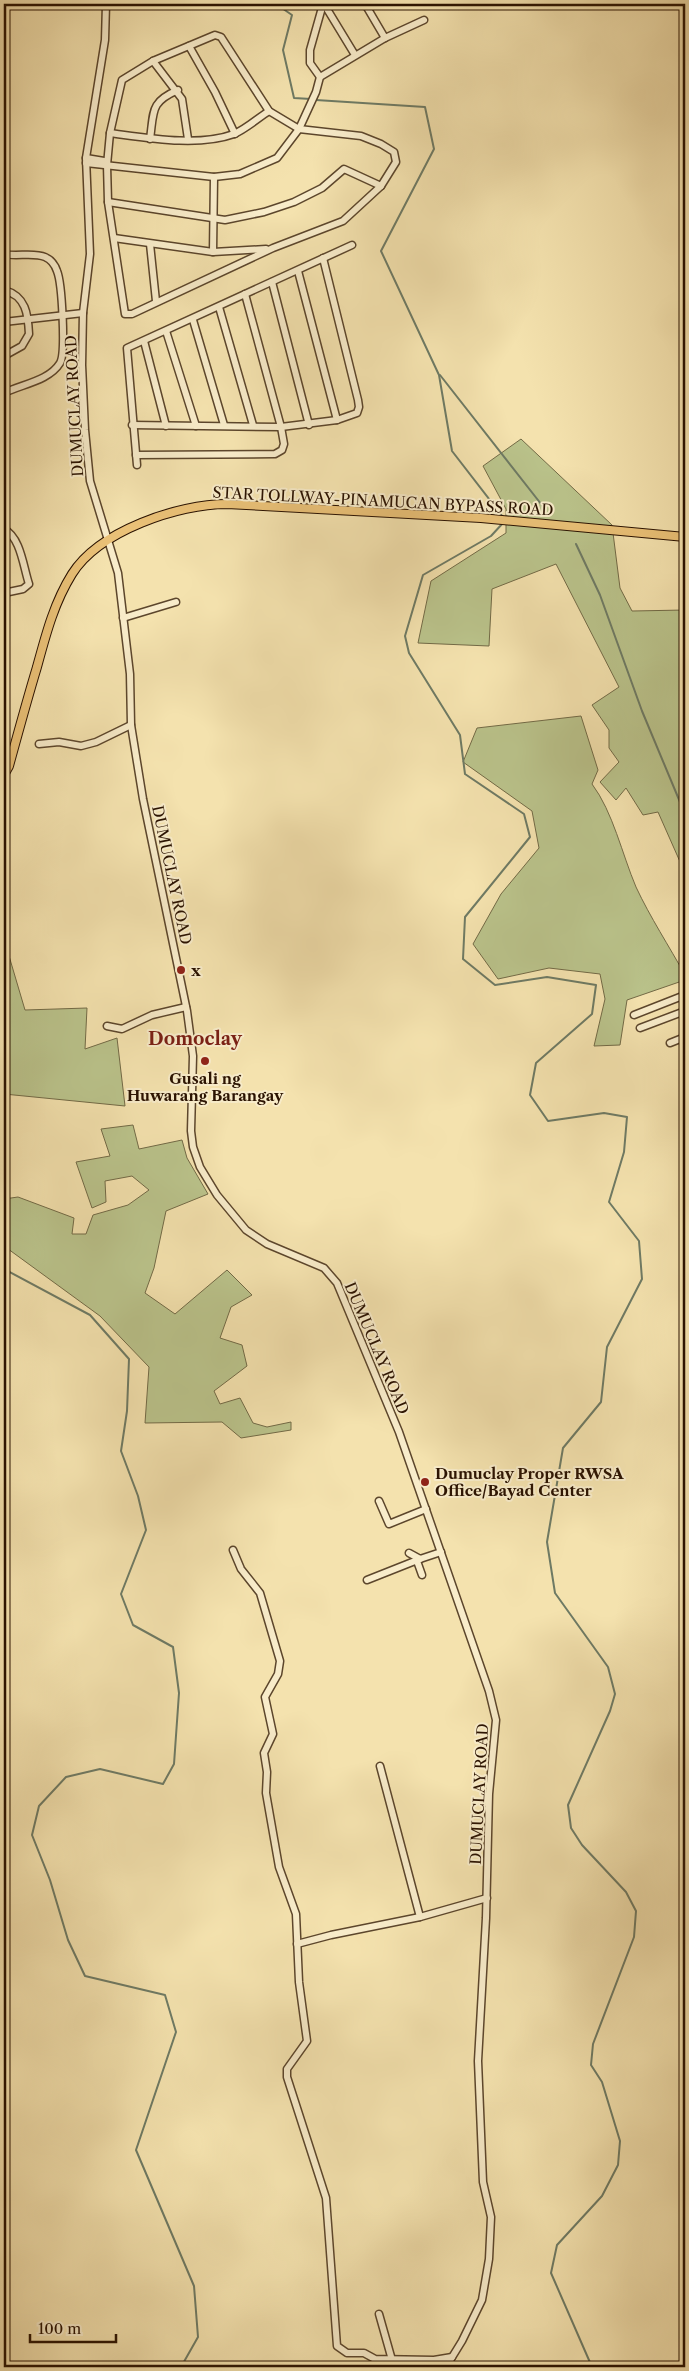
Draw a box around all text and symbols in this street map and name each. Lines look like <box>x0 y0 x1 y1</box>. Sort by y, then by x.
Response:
street label: DUMUCLAY ROAD <box>61 335 87 477</box>
street label: STAR TOLLWAY-PINAMUCAN BYPASS ROAD <box>212 483 554 519</box>
street label: DUMUCLAY ROAD <box>148 804 196 946</box>
place label: x <box>191 961 201 980</box>
marker: x <box>175 964 187 976</box>
district label: Domoclay <box>148 1028 243 1050</box>
marker: Gusali ng Huwarang Barangay <box>199 1055 211 1067</box>
place label: Gusali ng Huwarang Barangay <box>127 1069 284 1105</box>
street label: DUMUCLAY ROAD <box>341 1279 413 1417</box>
place label: Dumuclay Proper RWSA Office/Bayad Center <box>435 1464 624 1500</box>
marker: Dumuclay Proper RWSA Office/Bayad Center <box>419 1476 431 1488</box>
street label: DUMUCLAY ROAD <box>466 1723 492 1865</box>
scale bar <box>30 2311 116 2343</box>
text: 100 m <box>38 2319 81 2338</box>

